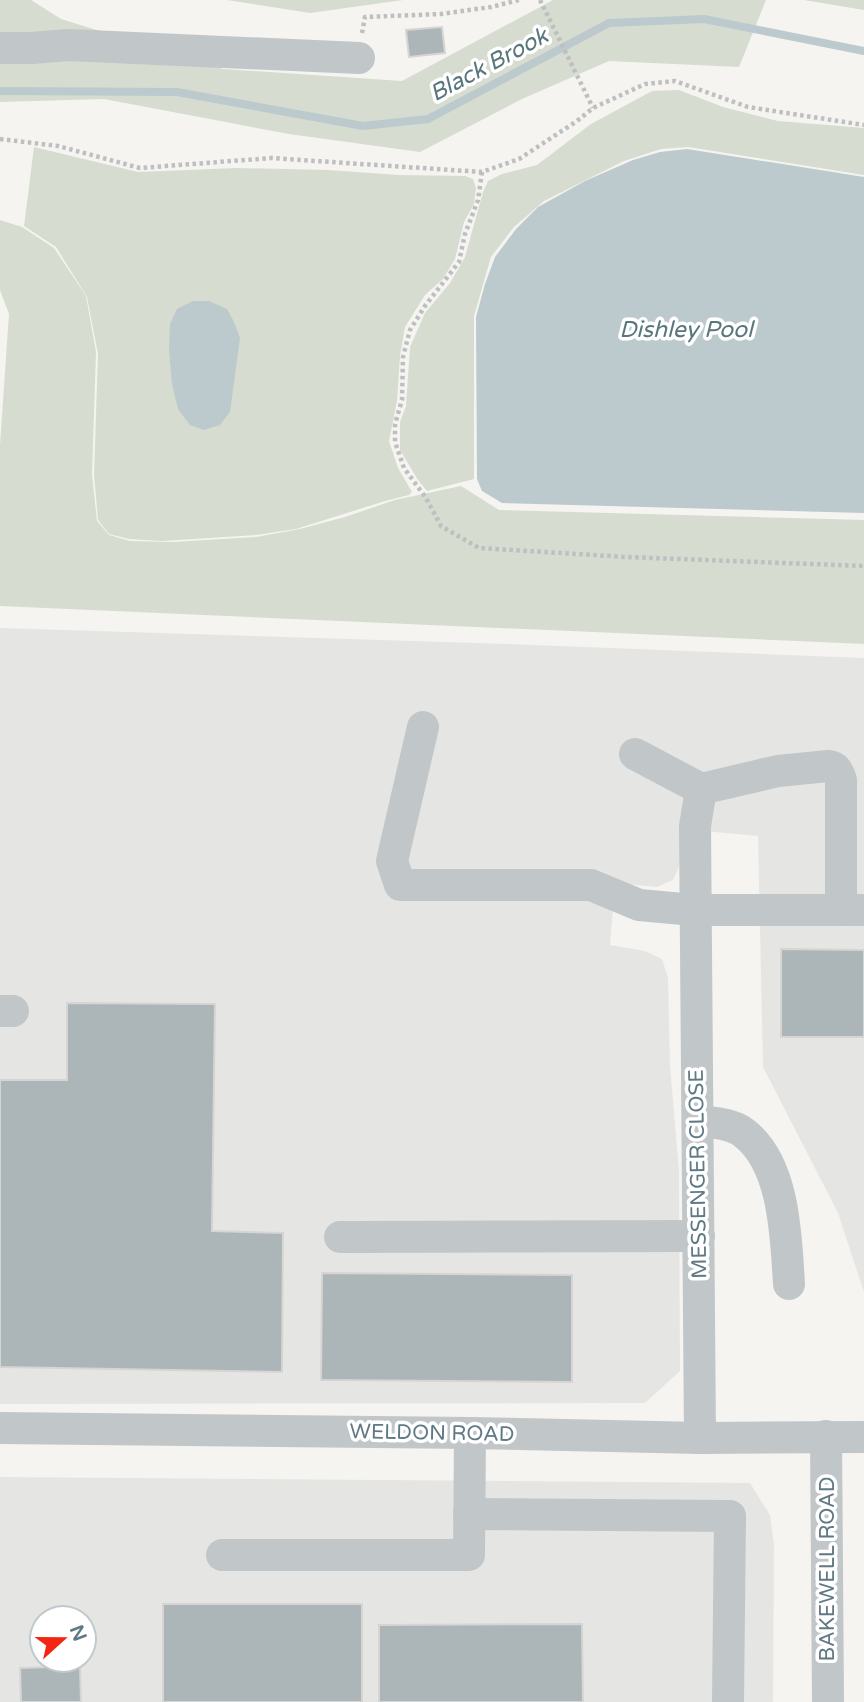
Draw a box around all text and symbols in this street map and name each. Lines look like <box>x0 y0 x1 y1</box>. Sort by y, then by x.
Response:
water label: Black Brook <box>425 21 554 108</box>
water label: Dishley Pool <box>619 316 755 344</box>
street label: MESSENGER CLOSE <box>684 1069 712 1279</box>
street label: WELDON ROAD <box>349 1419 515 1447</box>
street label: BAKEWELL ROAD <box>815 1476 840 1662</box>
north arrow <box>28 1604 98 1674</box>
text: N <box>65 1622 91 1644</box>

